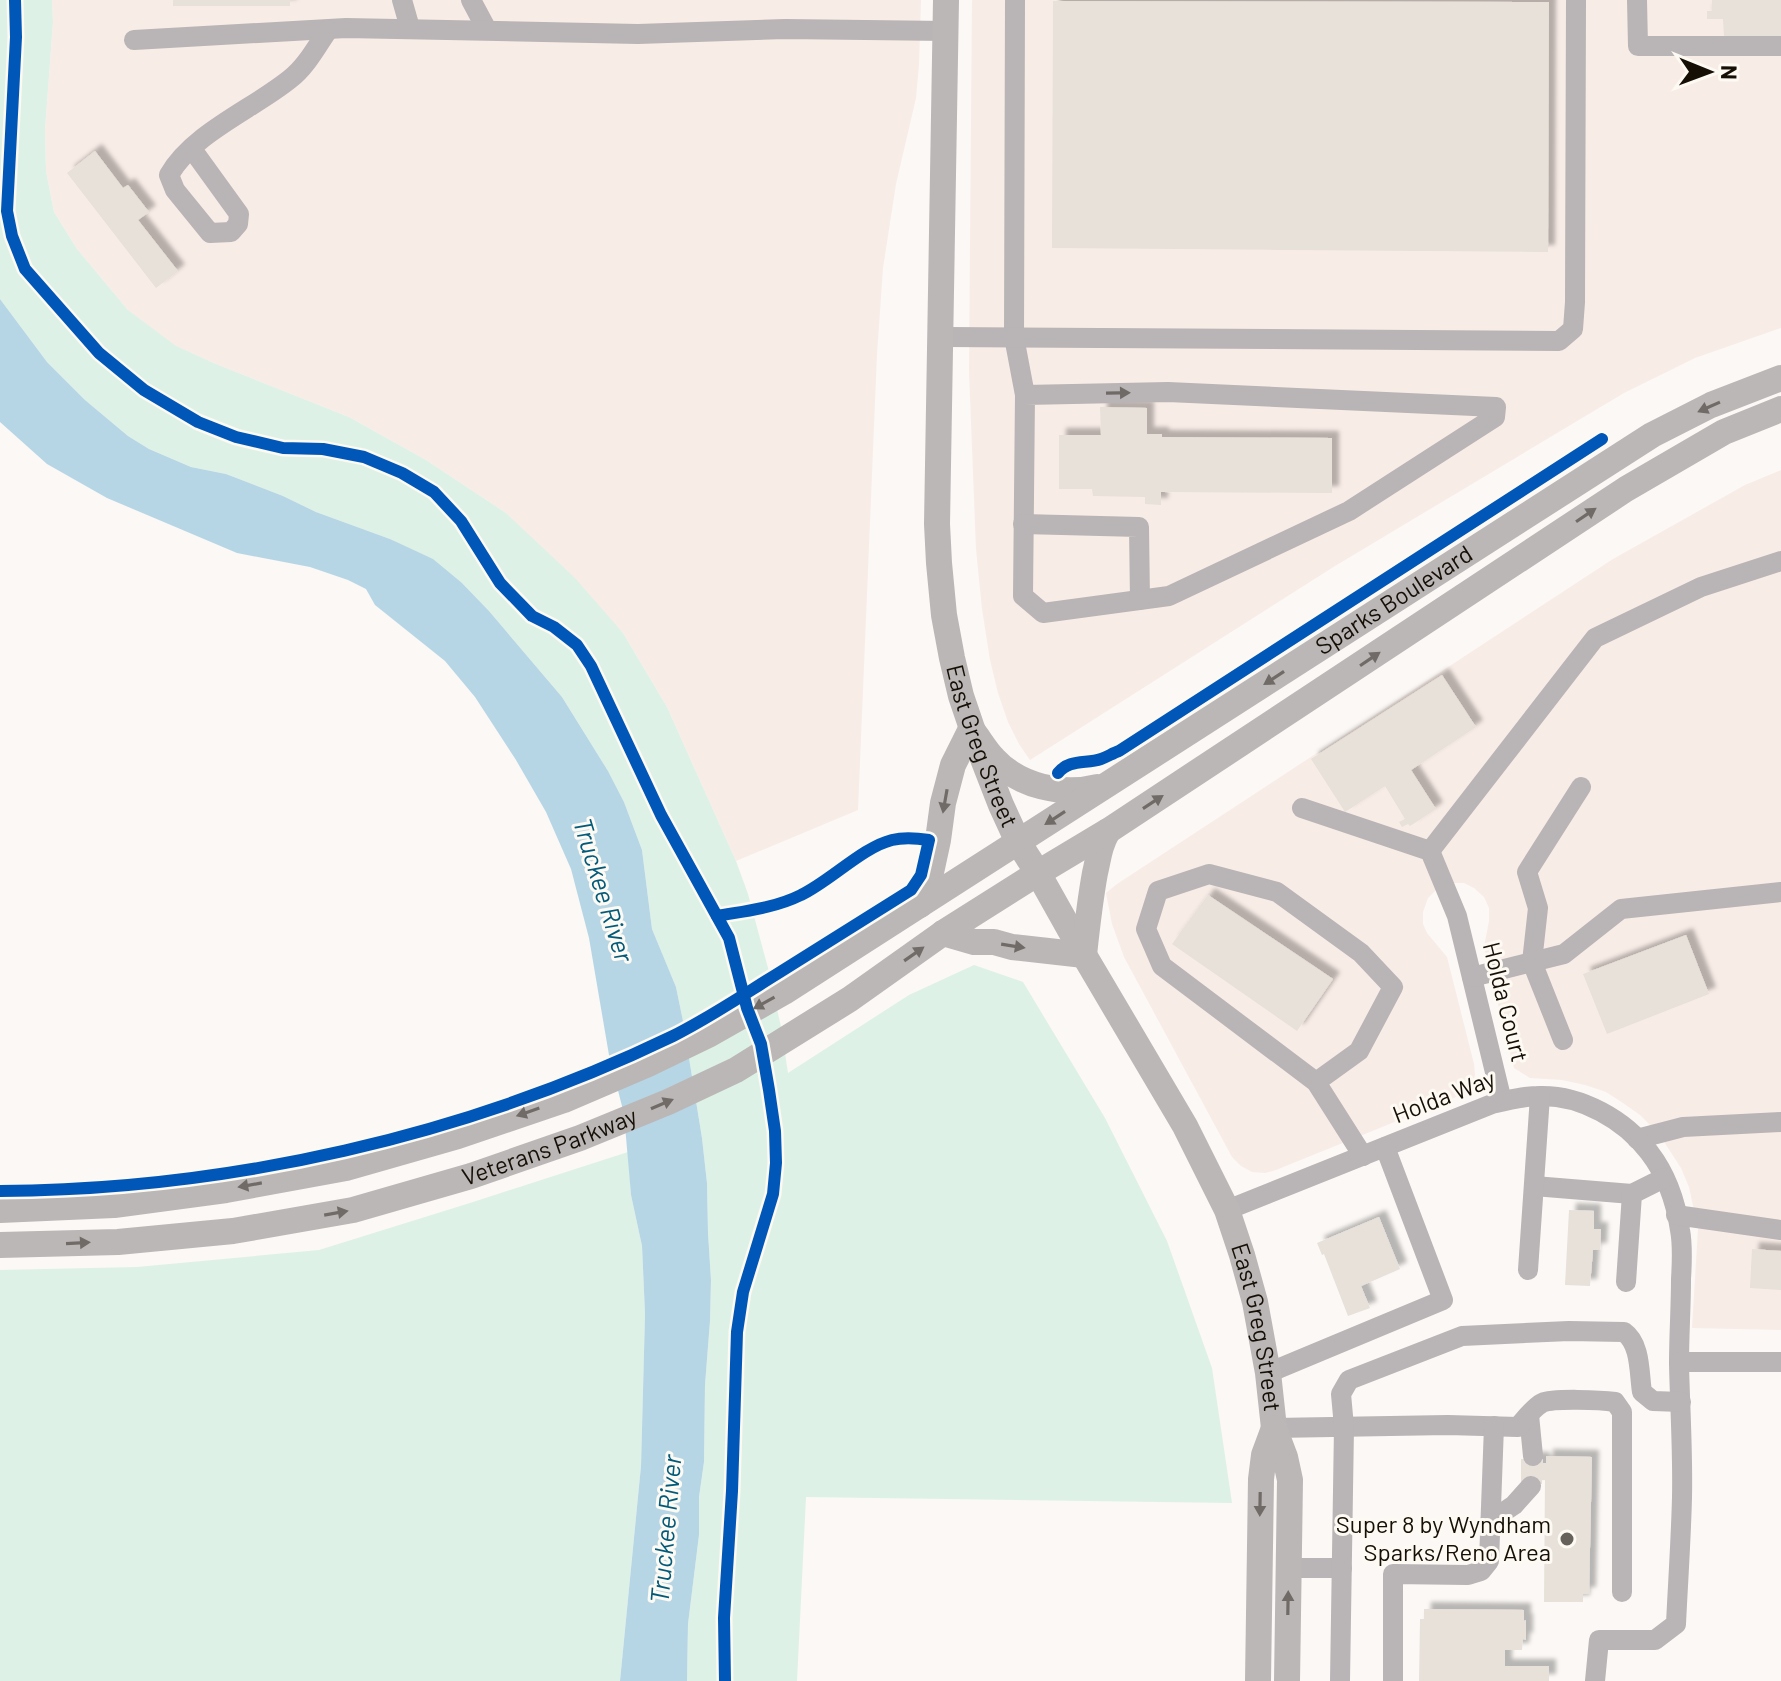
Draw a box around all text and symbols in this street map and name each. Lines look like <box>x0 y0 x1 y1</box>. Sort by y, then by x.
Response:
north arrow <box>1669 32 1749 112</box>
text: N <box>1717 65 1743 80</box>
one-way arrow <box>1106 387 1131 400</box>
one-way arrow <box>1697 400 1720 414</box>
one-way arrow <box>1575 508 1597 523</box>
street label: Sparks Boulevard <box>1310 538 1477 660</box>
one-way arrow <box>1359 652 1380 667</box>
street label: East Greg Street <box>941 661 1025 832</box>
one-way arrow <box>1263 670 1285 684</box>
one-way arrow <box>938 789 950 814</box>
one-way arrow <box>1142 795 1163 810</box>
one-way arrow <box>1045 811 1066 826</box>
water label: Truckee River <box>568 814 641 966</box>
street label: Holda Court <box>1478 939 1535 1065</box>
one-way arrow <box>1001 940 1026 953</box>
one-way arrow <box>903 947 924 962</box>
one-way arrow <box>753 996 775 1010</box>
street label: Holda Way <box>1388 1063 1499 1128</box>
one-way arrow <box>650 1098 674 1111</box>
street label: Veterans Parkway <box>458 1100 641 1191</box>
one-way arrow <box>516 1107 540 1119</box>
one-way arrow <box>237 1180 262 1192</box>
one-way arrow <box>324 1206 349 1219</box>
one-way arrow <box>66 1237 91 1250</box>
street label: East Greg Street <box>1226 1239 1288 1413</box>
water label: Truckee River <box>643 1453 687 1604</box>
one-way arrow <box>1254 1492 1266 1517</box>
place label: Super 8 by Wyndham Sparks/Reno Area <box>1336 1509 1551 1566</box>
marker: Super 8 by Wyndham Sparks/Reno Area <box>1558 1530 1576 1548</box>
one-way arrow <box>1282 1590 1294 1615</box>

